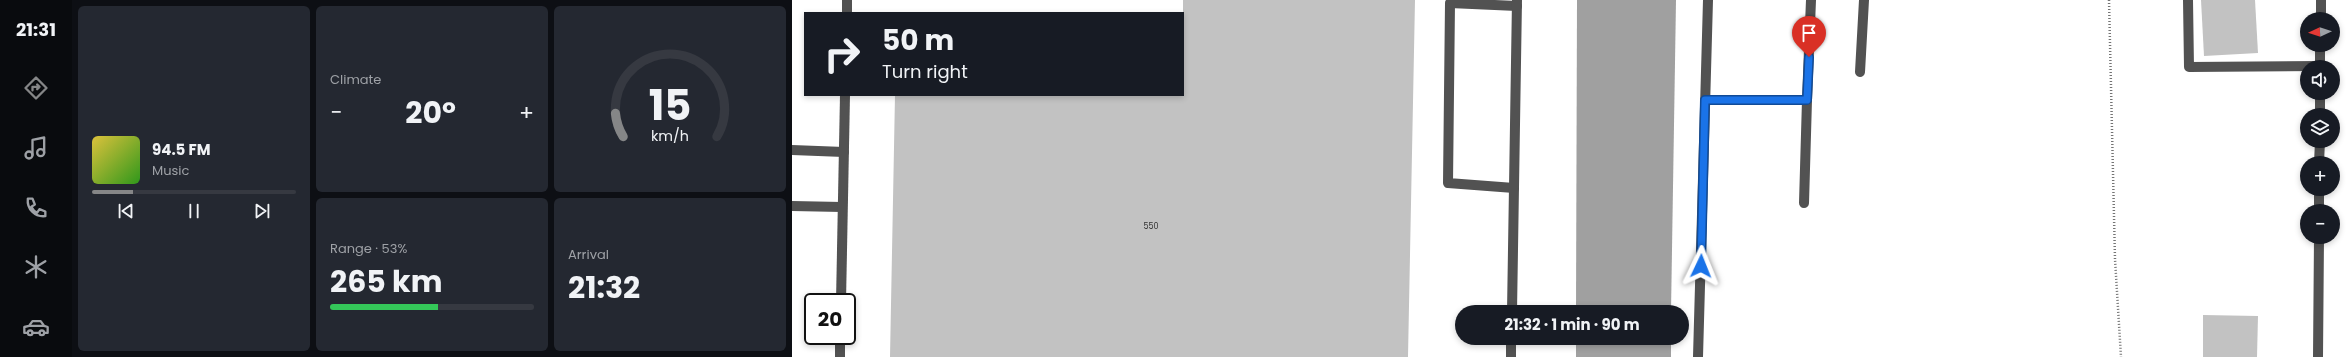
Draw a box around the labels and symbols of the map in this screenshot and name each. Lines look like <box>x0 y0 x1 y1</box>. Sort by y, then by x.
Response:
north arrow <box>2300 12 2340 52</box>
pin <box>1792 16 1826 57</box>
house number: 550 <box>1143 221 1159 232</box>
position arrow <box>1680 245 1722 287</box>
speed limit sign: 20 <box>804 293 856 345</box>

